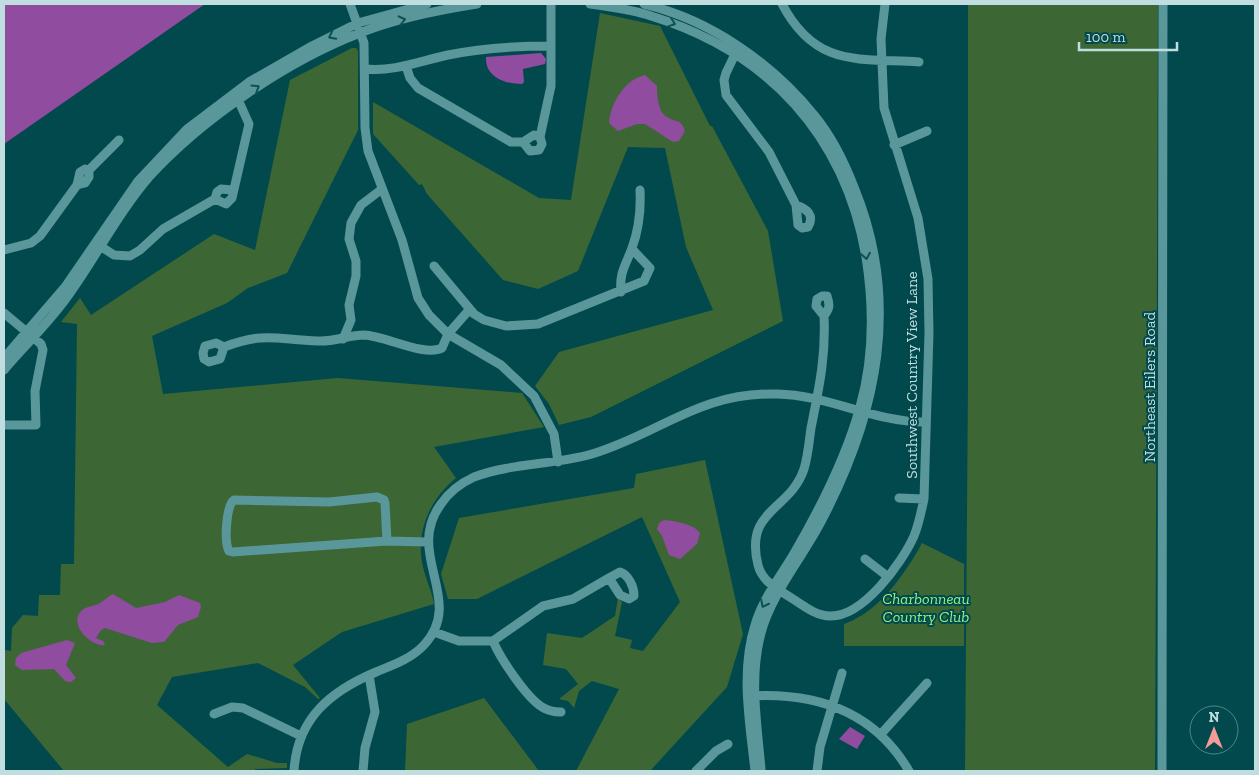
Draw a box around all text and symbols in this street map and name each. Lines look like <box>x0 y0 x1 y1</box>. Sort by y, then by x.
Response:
one-way arrow <box>398 15 407 26</box>
one-way arrow <box>667 17 675 27</box>
scale bar <box>1079 20 1176 52</box>
text: 100 m <box>1086 28 1125 46</box>
one-way arrow <box>328 30 337 40</box>
one-way arrow <box>250 85 259 95</box>
one-way arrow <box>860 252 870 261</box>
street label: Southwest Country View Lane <box>902 271 921 479</box>
street label: Northeast Eilers Road <box>1140 312 1159 462</box>
park label: Charbonneau Country Club <box>882 589 970 626</box>
one-way arrow <box>759 599 770 608</box>
north arrow <box>1189 705 1239 755</box>
text: N <box>1209 709 1220 726</box>

